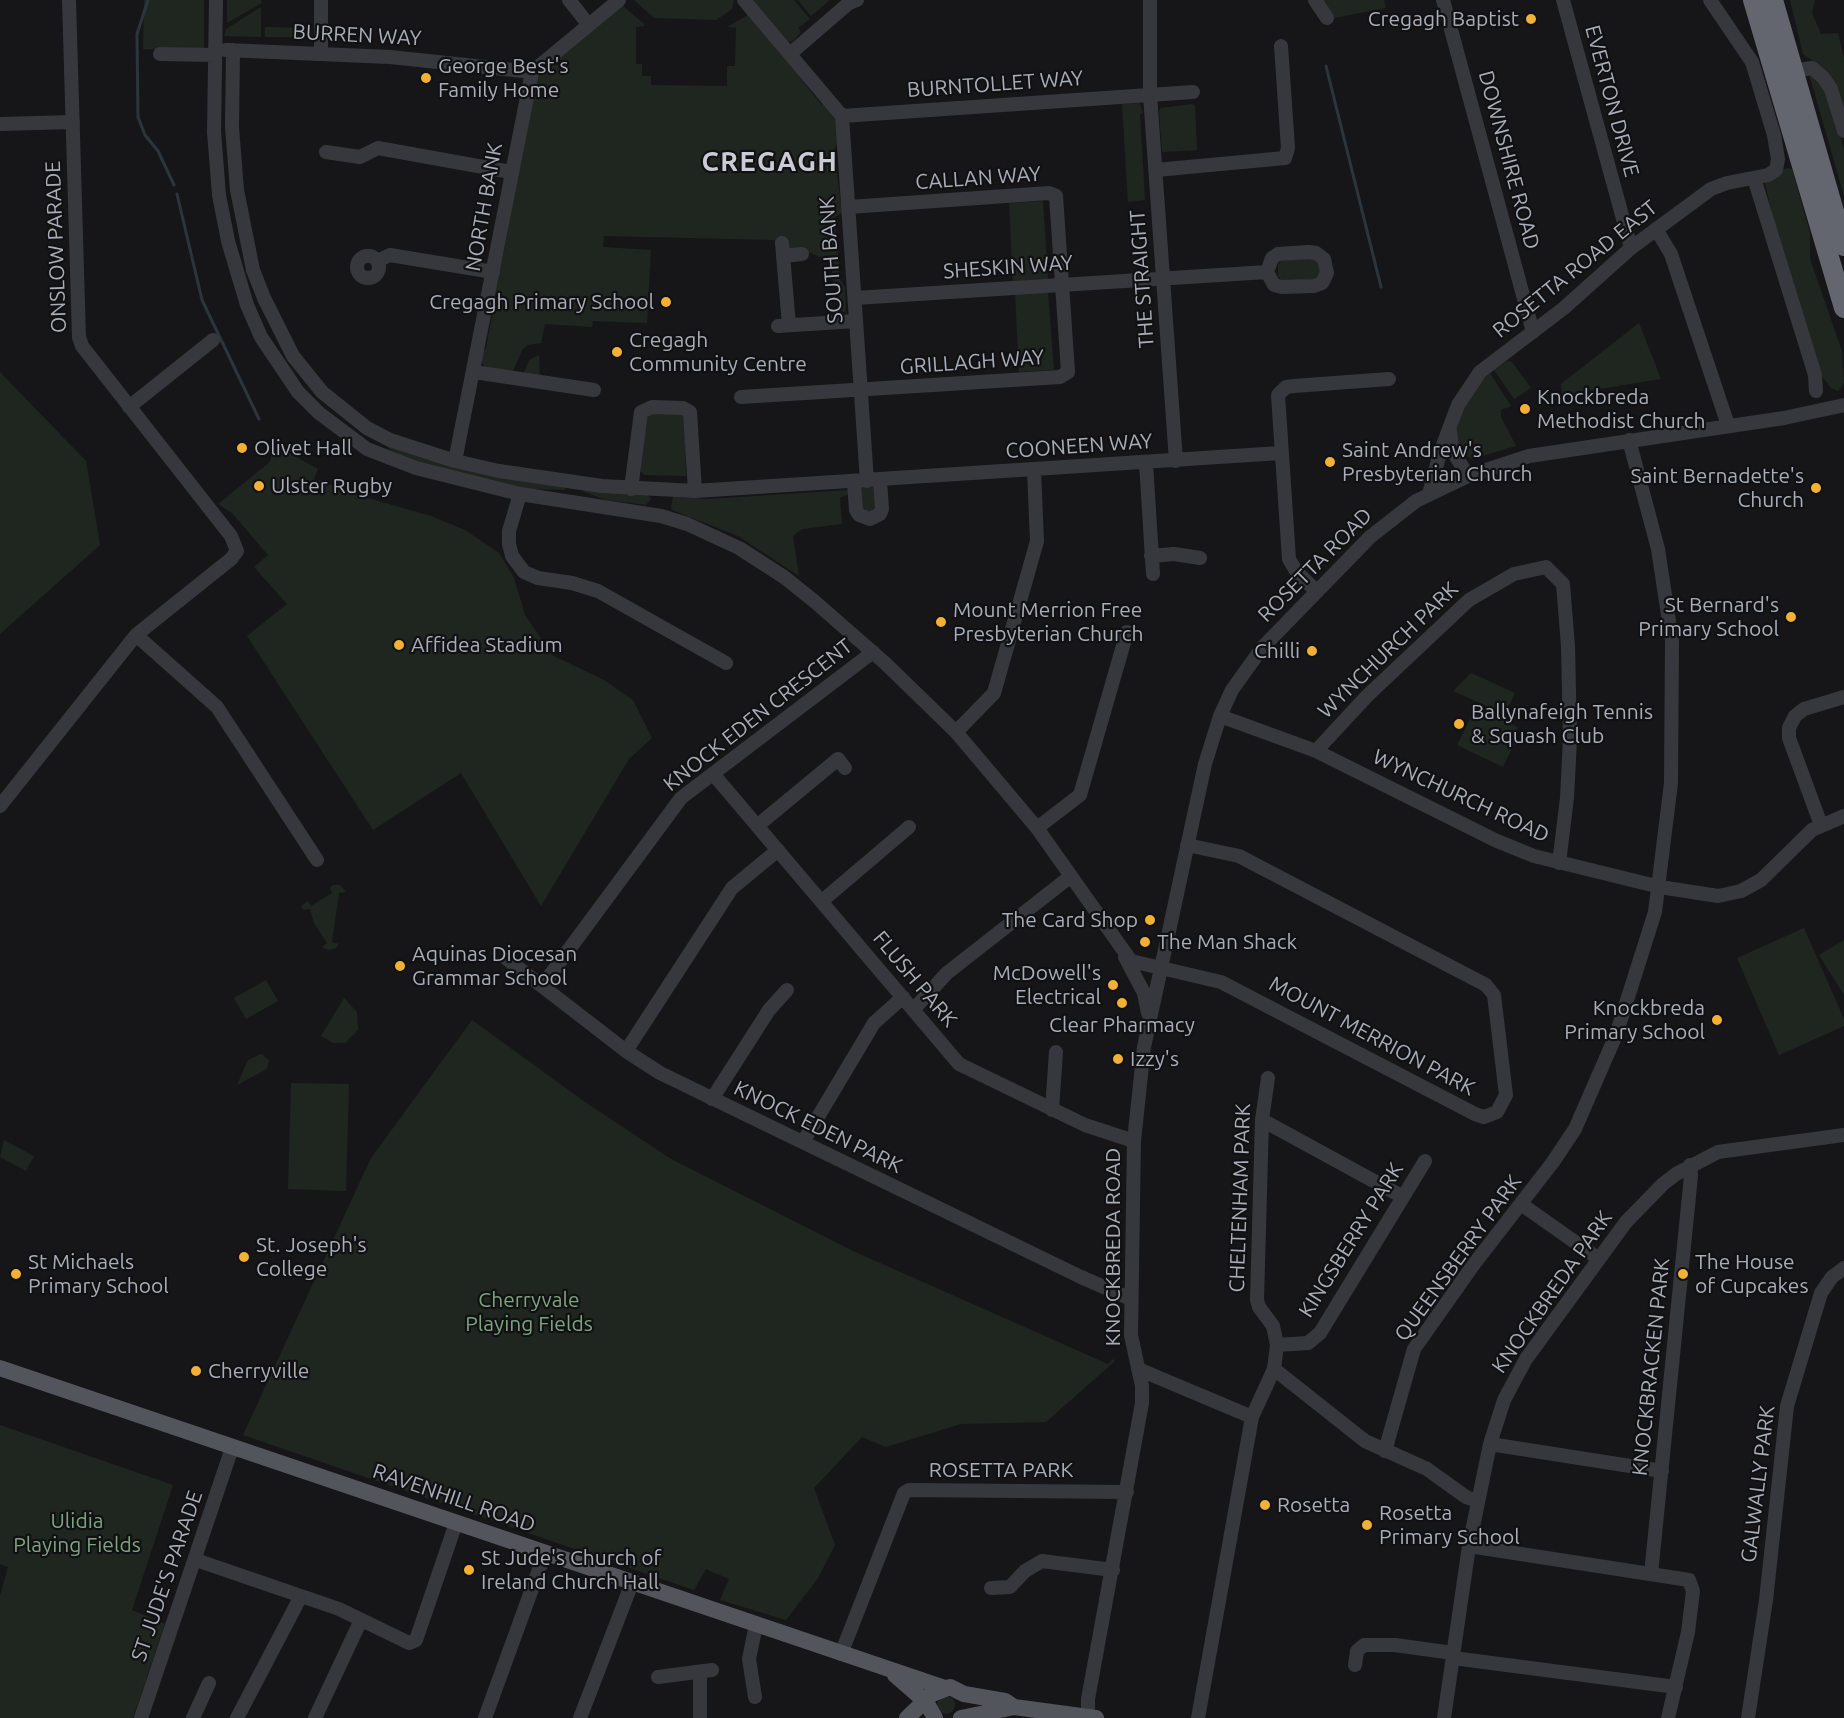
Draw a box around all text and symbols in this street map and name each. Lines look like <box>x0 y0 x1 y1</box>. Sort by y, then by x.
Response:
place label: Cregagh Baptist <box>1368 6 1519 32</box>
marker: Cregagh Baptist <box>1524 12 1538 26</box>
street label: BURREN WAY <box>292 19 422 51</box>
street label: EVERTON DRIVE <box>1580 22 1644 180</box>
place label: George Best's Family Home <box>438 53 569 103</box>
street label: BURNTOLLET WAY <box>906 65 1084 103</box>
street label: DOWNSHIRE ROAD <box>1473 68 1545 252</box>
marker: George Best's Family Home <box>419 71 433 85</box>
street label: NORTH BANK <box>460 141 508 273</box>
district label: CREGAGH <box>702 146 838 178</box>
street label: ONSLOW PARADE <box>40 161 72 333</box>
street label: CALLAN WAY <box>914 161 1042 195</box>
street label: ROSETTA ROAD EAST <box>1488 195 1662 343</box>
street label: SOUTH BANK <box>814 196 848 324</box>
street label: THE STRAIGHT <box>1125 209 1159 349</box>
street label: SHESKIN WAY <box>942 250 1074 284</box>
place label: Cregagh Primary School <box>429 289 654 315</box>
marker: Cregagh Primary School <box>659 295 673 309</box>
place label: Cregagh Community Centre <box>629 327 807 377</box>
street label: GRILLAGH WAY <box>899 344 1045 380</box>
marker: Cregagh Community Centre <box>610 345 624 359</box>
place label: Knockbreda Methodist Church <box>1537 384 1705 434</box>
marker: Knockbreda Methodist Church <box>1518 402 1532 416</box>
street label: COONEEN WAY <box>1005 428 1153 464</box>
place label: Olivet Hall <box>254 435 352 461</box>
place label: Saint Andrew's Presbyterian Church <box>1342 437 1533 487</box>
marker: Olivet Hall <box>235 441 249 455</box>
marker: Saint Andrew's Presbyterian Church <box>1323 455 1337 469</box>
place label: Saint Bernadette's Church <box>1631 463 1804 513</box>
place label: Ulster Rugby <box>271 473 392 499</box>
marker: Ulster Rugby <box>252 479 266 493</box>
marker: Saint Bernadette's Church <box>1809 481 1823 495</box>
street label: ROSETTA ROAD <box>1253 503 1377 627</box>
street label: WYNCHURCH PARK <box>1313 577 1463 723</box>
place label: St Bernard's Primary School <box>1638 592 1779 642</box>
place label: Mount Merrion Free Presbyterian Church <box>953 597 1144 647</box>
marker: St Bernard's Primary School <box>1784 610 1798 624</box>
marker: Mount Merrion Free Presbyterian Church <box>934 615 948 629</box>
place label: Affidea Stadium <box>411 632 563 658</box>
street label: KNOCK EDEN CRESCENT <box>659 633 857 797</box>
marker: Affidea Stadium <box>392 638 406 652</box>
place label: Chilli <box>1254 638 1300 664</box>
marker: Chilli <box>1305 644 1319 658</box>
place label: Ballynafeigh Tennis & Squash Club <box>1471 699 1653 749</box>
marker: Ballynafeigh Tennis & Squash Club <box>1452 717 1466 731</box>
street label: WYNCHURCH ROAD <box>1369 744 1553 848</box>
place label: The Card Shop <box>1002 907 1138 933</box>
marker: The Card Shop <box>1143 913 1157 927</box>
street label: FLUSH PARK <box>868 926 962 1032</box>
place label: The Man Shack <box>1157 929 1297 955</box>
marker: The Man Shack <box>1138 935 1152 949</box>
place label: Aquinas Diocesan Grammar School <box>412 941 577 991</box>
marker: Aquinas Diocesan Grammar School <box>393 959 407 973</box>
place label: McDowell's Electrical <box>993 960 1101 1010</box>
street label: MOUNT MERRION PARK <box>1265 971 1479 1101</box>
marker: McDowell's Electrical <box>1106 978 1120 992</box>
place label: Knockbreda Primary School <box>1564 995 1705 1045</box>
marker: Clear Pharmacy <box>1115 996 1129 1010</box>
place label: Clear Pharmacy <box>1049 1012 1195 1038</box>
marker: Knockbreda Primary School <box>1710 1013 1724 1027</box>
place label: Izzy's <box>1130 1046 1179 1072</box>
marker: Izzy's <box>1111 1052 1125 1066</box>
street label: KNOCK EDEN PARK <box>730 1075 906 1179</box>
street label: CHELTENHAM PARK <box>1224 1103 1256 1293</box>
street label: KNOCKBREDA ROAD <box>1100 1148 1126 1346</box>
street label: KINGSBERRY PARK <box>1293 1158 1409 1322</box>
street label: QUEENSBERRY PARK <box>1389 1170 1527 1346</box>
street label: KNOCKBREDA PARK <box>1487 1206 1617 1378</box>
place label: St. Joseph's College <box>256 1232 367 1282</box>
place label: St Michaels Primary School <box>28 1249 169 1299</box>
place label: The House of Cupcakes <box>1695 1249 1809 1299</box>
marker: St. Joseph's College <box>237 1250 251 1264</box>
street label: KNOCKBRACKEN PARK <box>1627 1257 1675 1477</box>
marker: St Michaels Primary School <box>9 1267 23 1281</box>
marker: The House of Cupcakes <box>1676 1267 1690 1281</box>
park label: Cherryvale Playing Fields <box>465 1287 593 1337</box>
place label: Cherryville <box>208 1358 309 1384</box>
marker: Cherryville <box>189 1364 203 1378</box>
street label: GALWALLY PARK <box>1736 1404 1780 1564</box>
street label: ROSETTA PARK <box>929 1457 1073 1483</box>
street label: RAVENHILL ROAD <box>369 1458 539 1538</box>
street label: ST JUDE'S PARADE <box>126 1487 208 1665</box>
place label: Rosetta <box>1277 1492 1350 1518</box>
marker: Rosetta <box>1258 1498 1272 1512</box>
place label: Rosetta Primary School <box>1379 1500 1520 1550</box>
park label: Ulidia Playing Fields <box>13 1508 141 1558</box>
marker: Rosetta Primary School <box>1360 1518 1374 1532</box>
place label: St Jude's Church of Ireland Church Hall <box>481 1545 662 1595</box>
marker: St Jude's Church of Ireland Church Hall <box>462 1563 476 1577</box>

